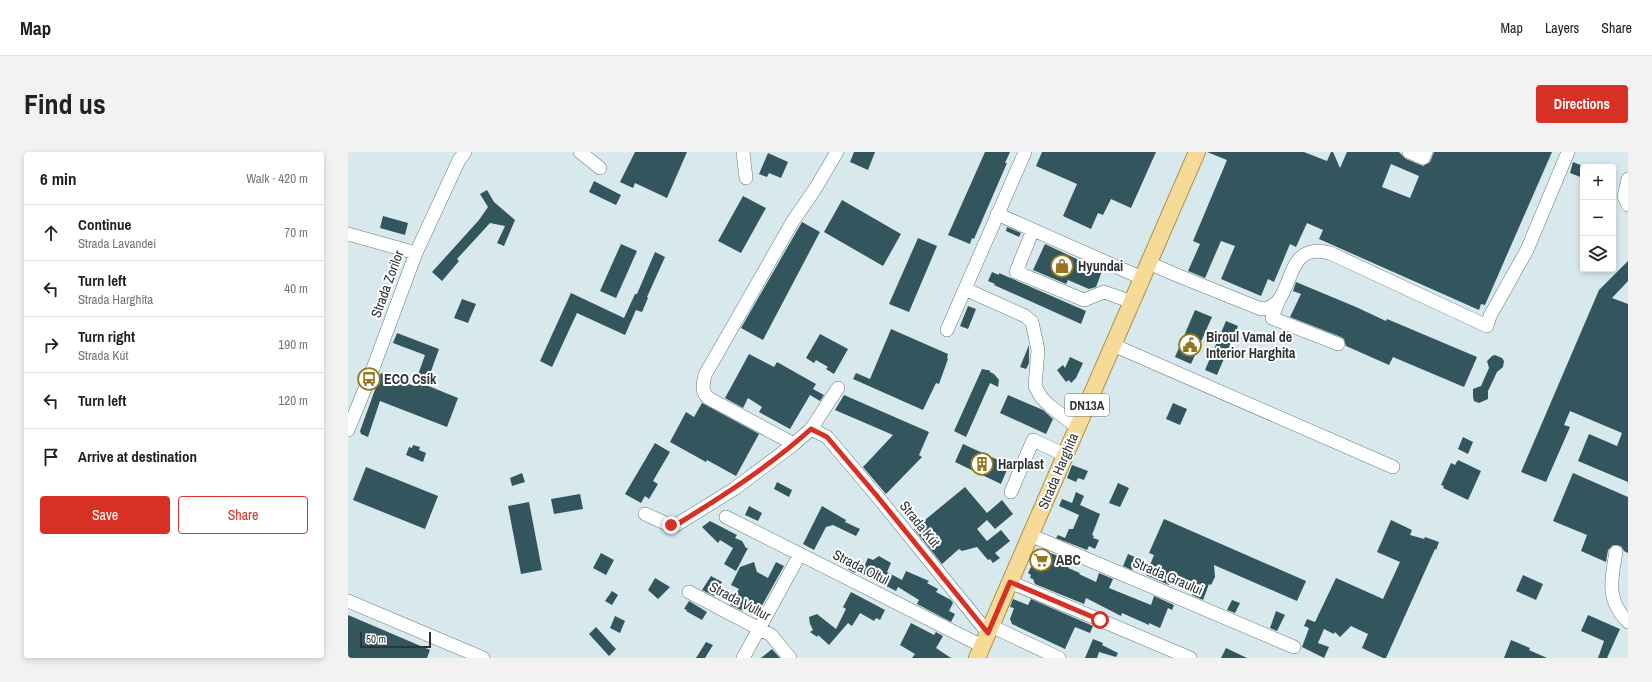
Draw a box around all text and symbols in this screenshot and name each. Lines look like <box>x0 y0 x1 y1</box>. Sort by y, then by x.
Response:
text: Map <box>20 15 51 41</box>
text: Map <box>1501 19 1523 37</box>
text: Layers <box>1545 19 1579 37</box>
text: Share <box>1601 19 1632 37</box>
text: Find us <box>24 85 106 123</box>
button: Directions <box>1536 85 1628 123</box>
map controls <box>1580 164 1616 272</box>
button: + <box>1580 164 1616 200</box>
text: 6 min <box>40 167 76 190</box>
text: Walk · 420 m <box>246 170 308 187</box>
button: − <box>1580 200 1616 236</box>
text: Continue <box>78 214 131 235</box>
icon: ahead <box>40 222 62 244</box>
text: 70 m <box>284 224 308 241</box>
text: Strada Lavandei <box>78 235 156 252</box>
button: layers <box>1580 236 1616 272</box>
street label: Strada Zorilor <box>367 248 408 320</box>
shop icon: Hyundai <box>1049 253 1075 279</box>
place label: Hyundai <box>1078 257 1123 275</box>
text: Turn left <box>78 270 126 291</box>
icon: left <box>40 278 62 300</box>
text: 40 m <box>284 280 308 297</box>
text: Strada Harghita <box>78 291 153 308</box>
text: Turn right <box>78 326 135 347</box>
place label: Biroul Vamal de Interior Harghita <box>1206 328 1296 362</box>
public building icon: Biroul Vamal de Interior Harghita <box>1177 332 1203 358</box>
icon: right <box>40 334 62 356</box>
text: 190 m <box>278 336 308 353</box>
text: Strada Kút <box>78 347 128 364</box>
bus stop icon: ECO Csík <box>356 366 382 392</box>
place label: ECO Csík <box>384 370 437 388</box>
icon: left <box>40 390 62 412</box>
text: Turn left <box>78 390 126 411</box>
text: 120 m <box>278 392 308 409</box>
road number: DN13A <box>1065 394 1109 416</box>
street label: Strada Harghita <box>1034 430 1082 512</box>
icon: arrive <box>40 446 62 468</box>
text: Arrive at destination <box>78 446 197 467</box>
building icon: Harplast <box>969 451 995 477</box>
place label: Harplast <box>998 455 1044 473</box>
button: Save <box>40 496 170 534</box>
button: Share <box>178 496 308 534</box>
street label: Strada Kút <box>896 497 944 551</box>
route end <box>662 516 680 534</box>
street label: Strada Oltul <box>830 545 892 589</box>
supermarket icon: ABC <box>1028 547 1054 573</box>
place label: ABC <box>1056 551 1081 569</box>
street label: Strada Graului <box>1130 553 1206 599</box>
street label: Strada Vultur <box>706 577 774 625</box>
route start <box>1091 611 1109 629</box>
scale bar <box>360 630 431 649</box>
text: 50 m <box>366 632 386 646</box>

